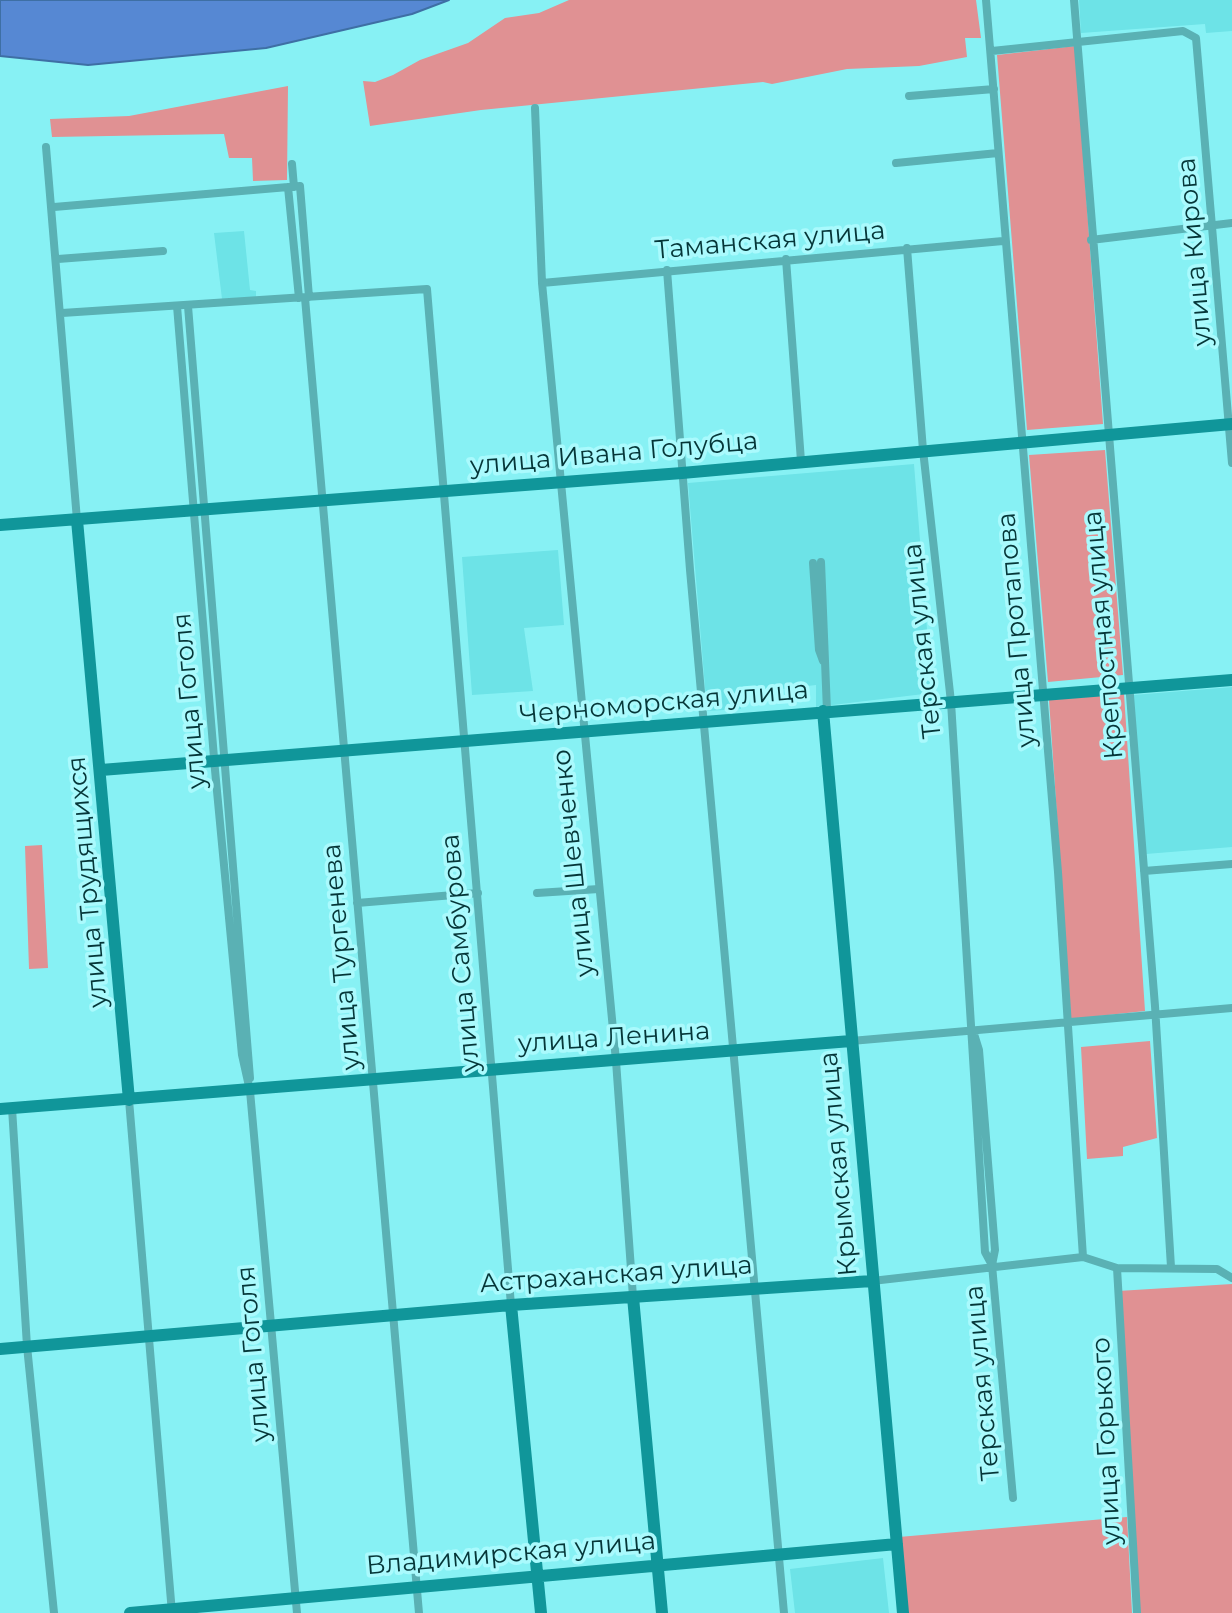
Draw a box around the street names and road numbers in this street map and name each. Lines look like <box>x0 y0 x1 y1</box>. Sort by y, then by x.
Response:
street label: улица Кирова <box>1171 156 1219 348</box>
street label: Таманская улица <box>653 215 887 267</box>
street label: улица Ивана Голубца <box>469 426 759 482</box>
street label: Крепостная улица <box>1078 510 1130 760</box>
street label: улица Протапова <box>991 511 1043 749</box>
street label: Терская улица <box>897 542 949 740</box>
street label: улица Гоголя <box>167 612 213 790</box>
street label: Черноморская улица <box>518 675 810 731</box>
street label: улица Шевченко <box>547 748 601 978</box>
street label: улица Трудящихся <box>61 755 115 1009</box>
street label: улица Самбурова <box>435 833 487 1073</box>
street label: улица Тургенева <box>317 843 367 1071</box>
street label: улица Ленина <box>517 1016 711 1060</box>
street label: Крымская улица <box>814 1050 864 1278</box>
street label: Астраханская улица <box>479 1250 753 1300</box>
street label: улица Гоголя <box>231 1265 277 1443</box>
street label: Терская улица <box>959 1284 1007 1482</box>
street label: улица Горького <box>1086 1336 1128 1546</box>
street label: Владимирская улица <box>365 1526 657 1582</box>

